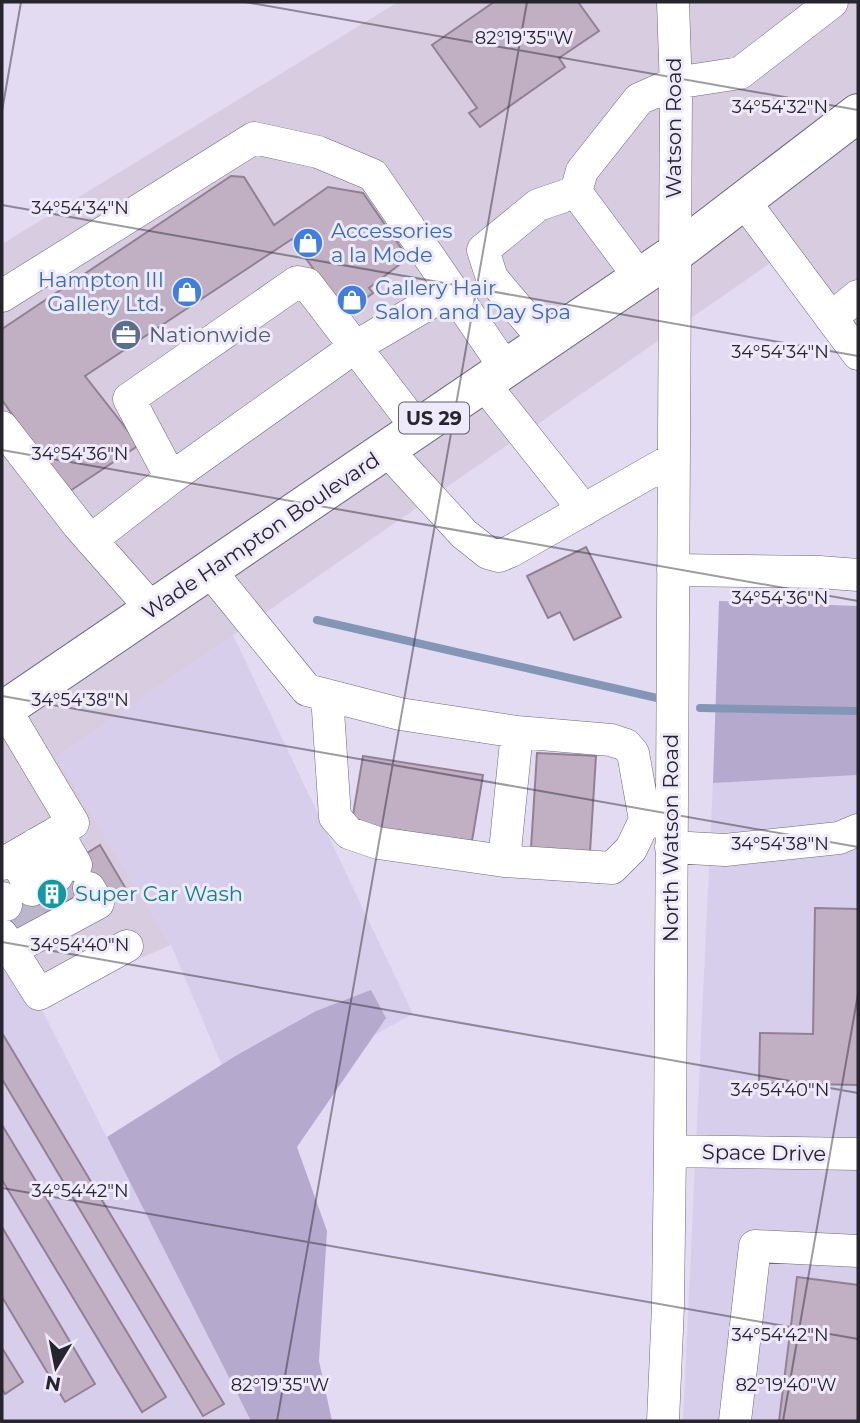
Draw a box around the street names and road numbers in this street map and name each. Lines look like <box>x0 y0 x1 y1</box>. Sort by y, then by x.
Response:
street label: Watson Road <box>661 57 686 199</box>
road number: US 29 <box>399 402 469 434</box>
street label: Wade Hampton Boulevard <box>137 447 384 625</box>
street label: North Watson Road <box>658 734 683 942</box>
street label: Space Drive <box>702 1139 826 1166</box>

